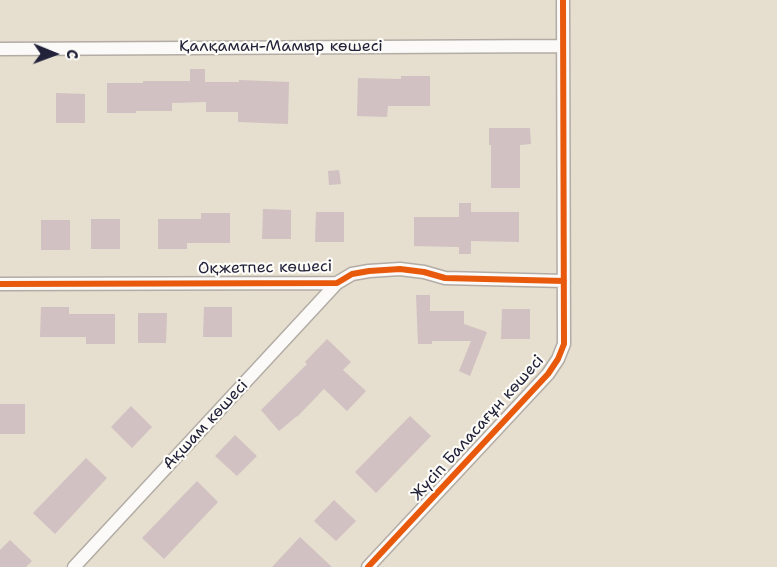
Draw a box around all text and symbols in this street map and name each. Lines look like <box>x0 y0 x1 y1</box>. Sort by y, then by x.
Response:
north arrow <box>24 24 84 84</box>
street label: Қалқаман-Мамыр көшесі <box>179 37 383 57</box>
text: С <box>62 49 83 59</box>
street label: Оқжетпес көшесі <box>198 257 332 279</box>
street label: Жүсіп Баласағұн көшесі <box>408 351 548 505</box>
street label: Ақшам көшесі <box>160 376 252 474</box>

